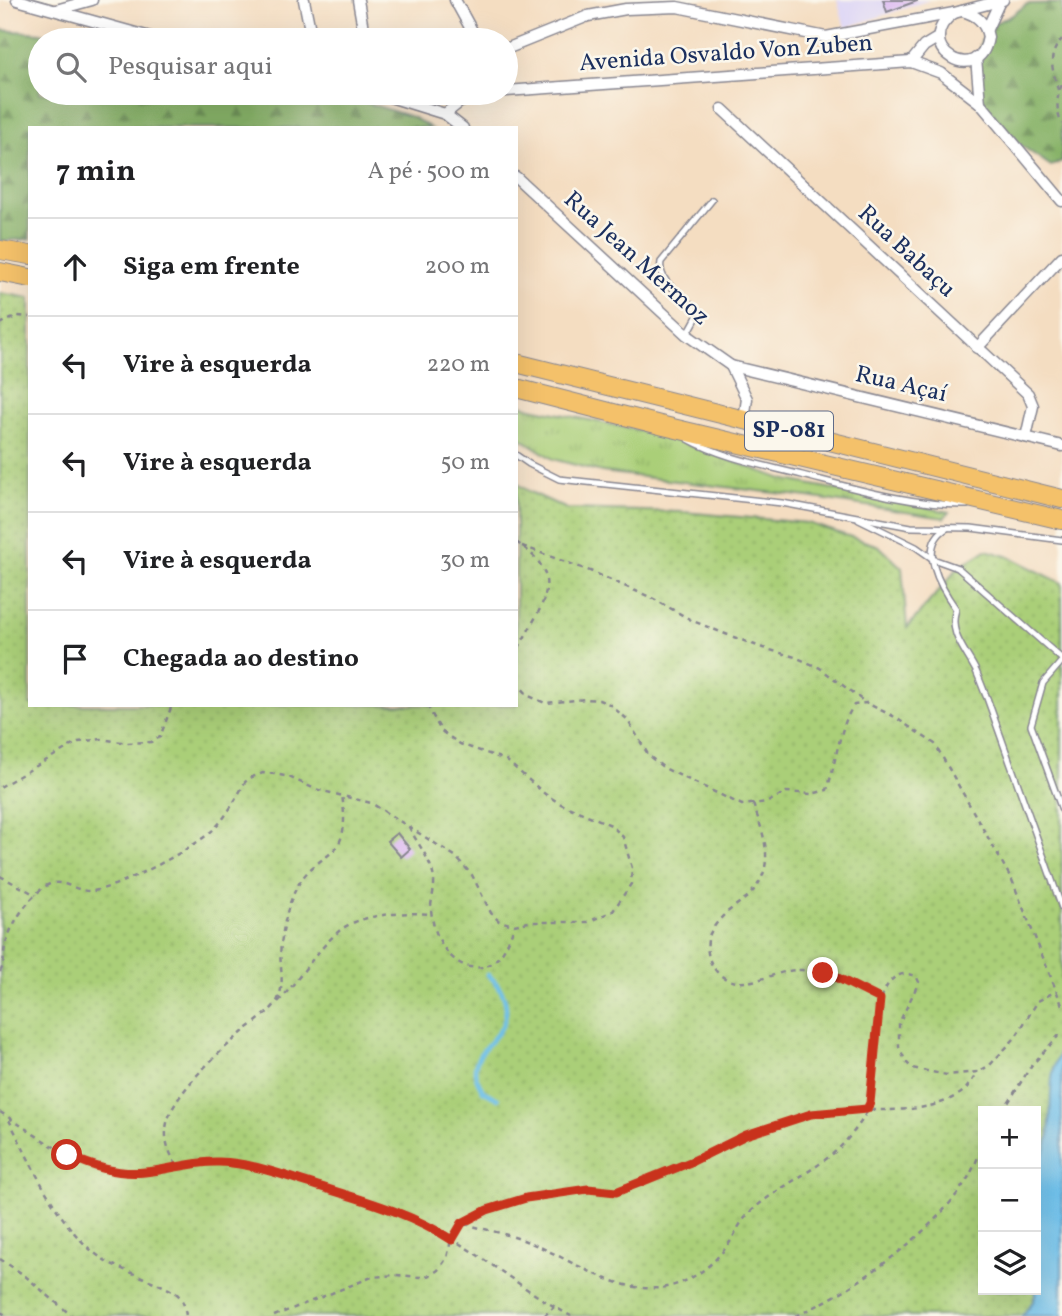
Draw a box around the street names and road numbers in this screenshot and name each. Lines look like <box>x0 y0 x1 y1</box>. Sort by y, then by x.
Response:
street label: Avenida Osvaldo Von Zuben <box>578 27 874 81</box>
street label: Rua Jean Mermoz <box>555 184 717 334</box>
street label: Rua Babaçu <box>849 198 963 306</box>
street label: Rua Açaí <box>852 358 950 412</box>
road number: SP-081 <box>745 412 833 450</box>

